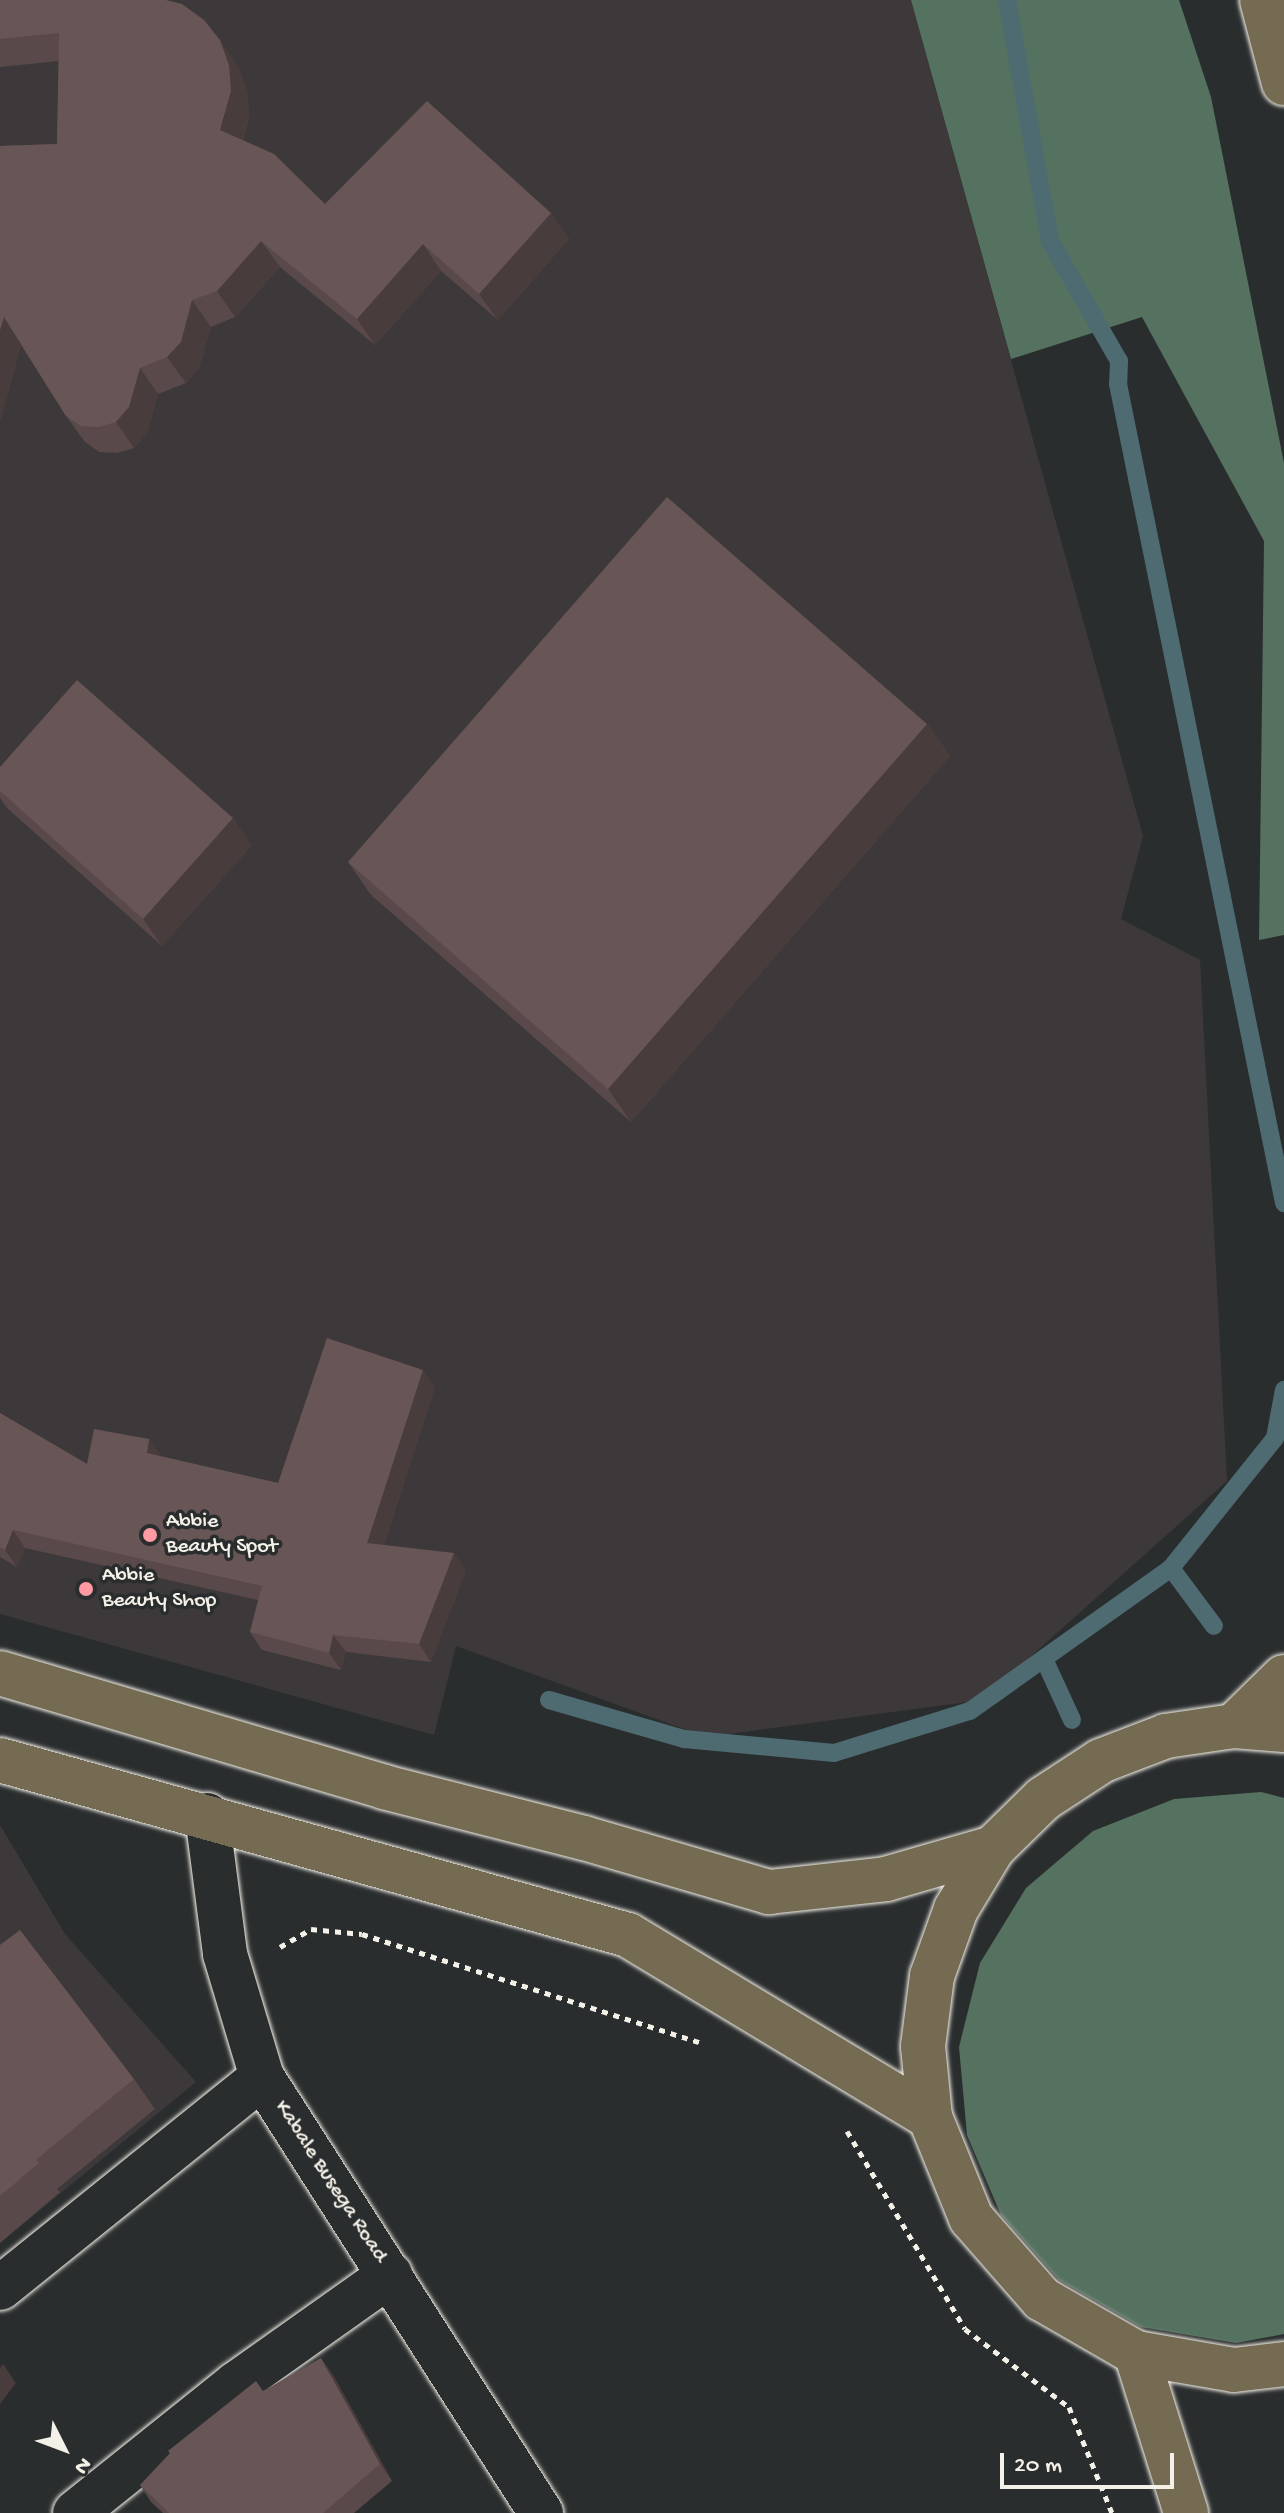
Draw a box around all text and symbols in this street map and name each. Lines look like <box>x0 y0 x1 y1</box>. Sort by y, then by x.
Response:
place label: Abbie Beauty Spot <box>166 1509 278 1560</box>
marker: Abbie Beauty Spot <box>141 1526 159 1544</box>
place label: Abbie Beauty Shop <box>102 1563 216 1614</box>
marker: Abbie Beauty Shop <box>77 1580 95 1598</box>
street label: Kabale Busega Road <box>268 2096 392 2268</box>
north arrow <box>24 2409 104 2489</box>
scale bar <box>1004 2437 1178 2487</box>
text: N <box>67 2451 96 2479</box>
text: 20 m <box>1014 2452 1062 2481</box>

